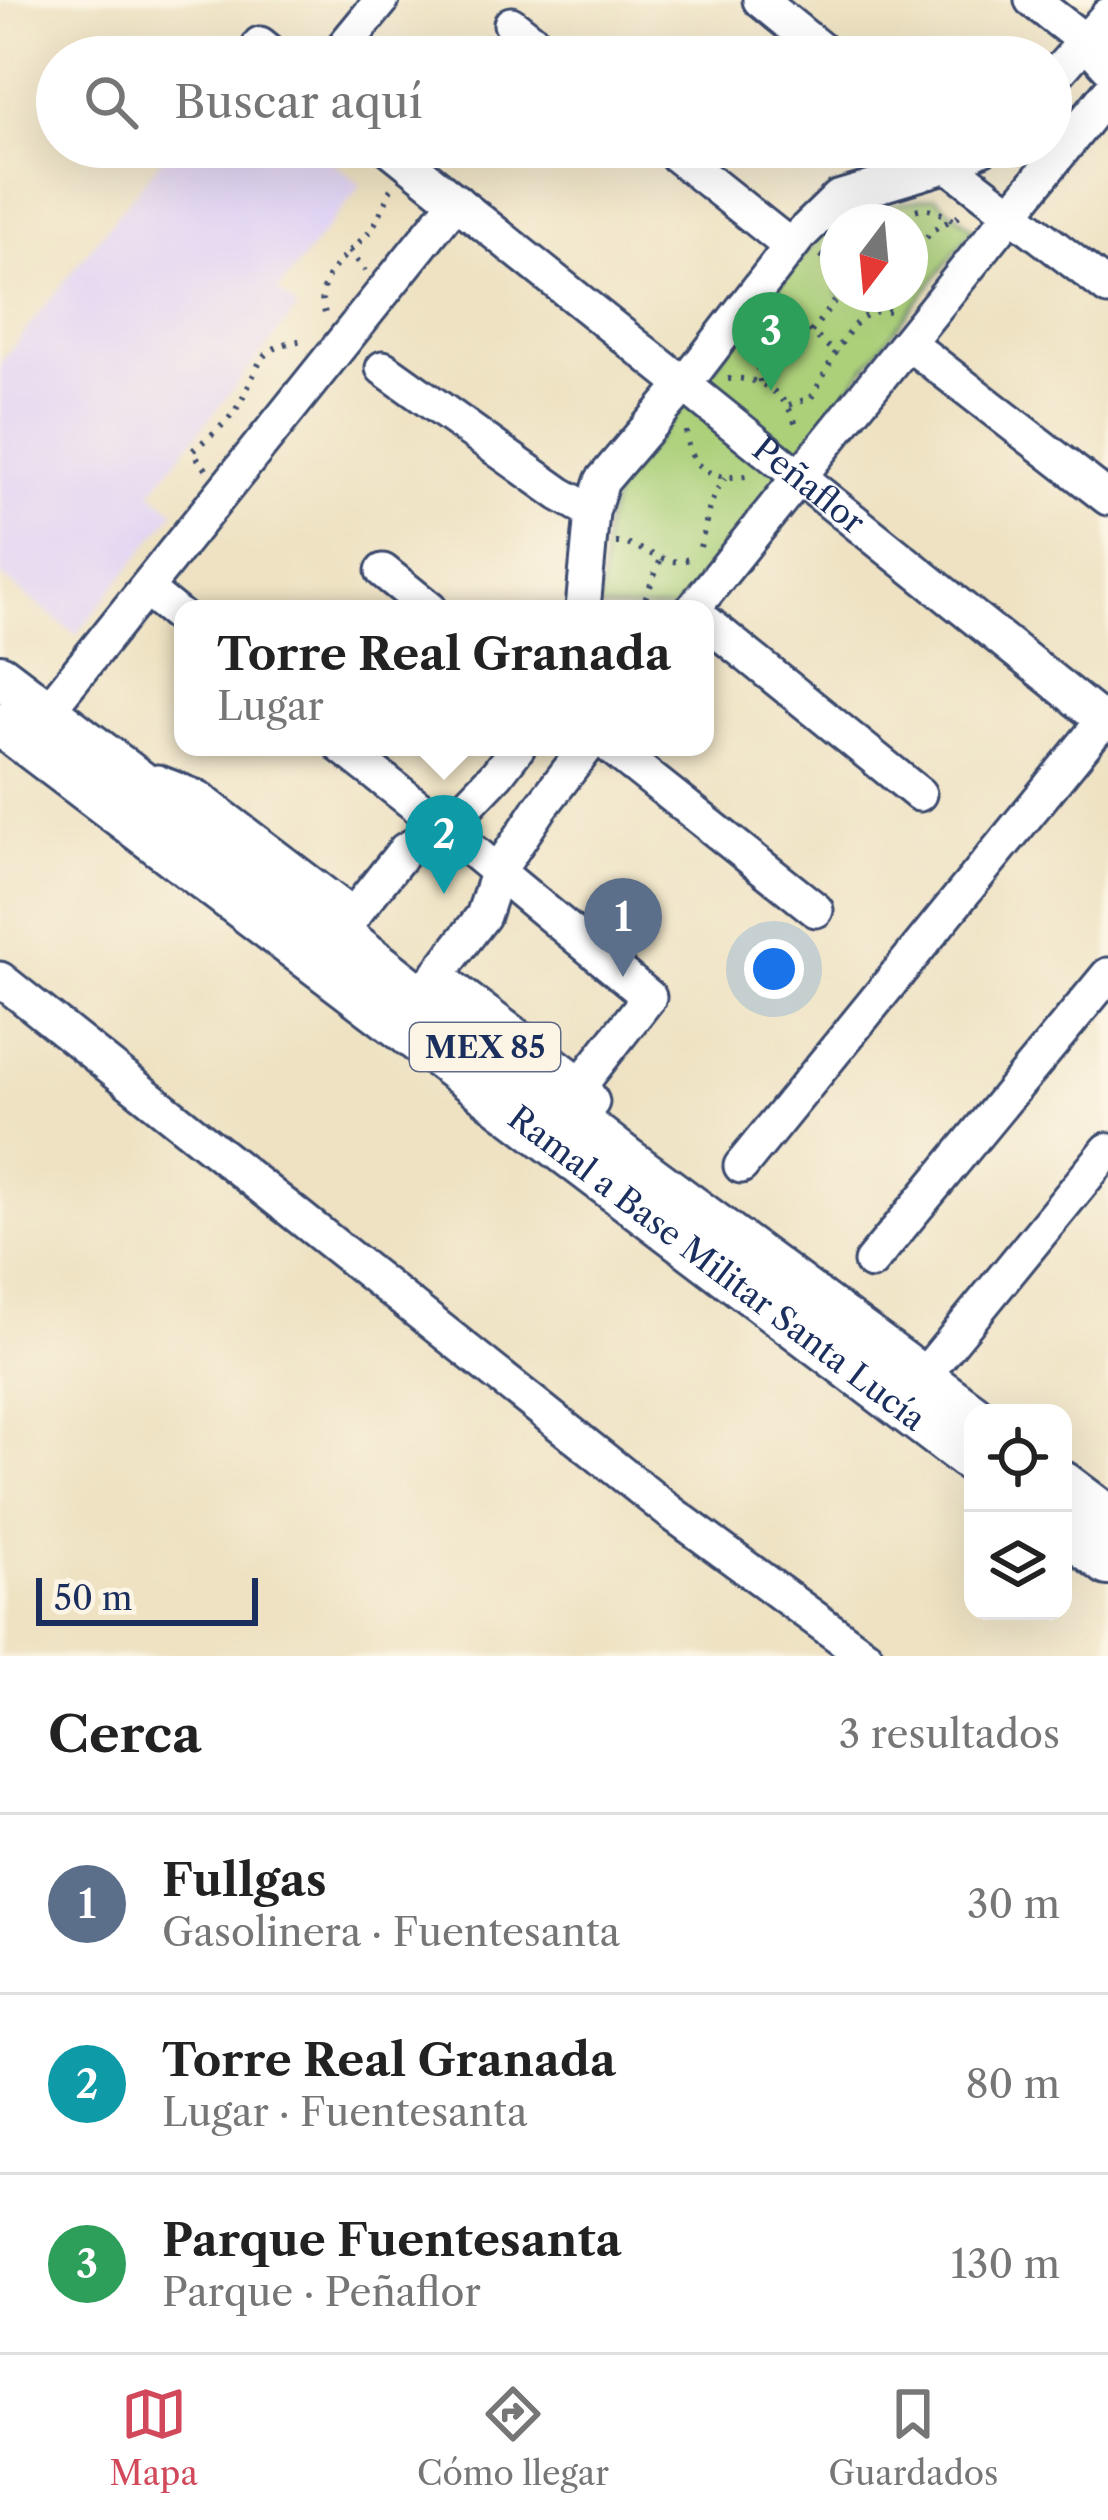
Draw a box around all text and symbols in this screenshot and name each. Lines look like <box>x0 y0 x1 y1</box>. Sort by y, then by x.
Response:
search box <box>36 36 1072 168</box>
icon: search <box>78 69 144 135</box>
text: Buscar aquí <box>174 74 423 130</box>
north arrow <box>820 204 928 312</box>
pin: 3 <box>732 292 810 391</box>
street label: Peñaflor <box>745 428 873 542</box>
popup <box>174 600 714 756</box>
text: Torre Real Granada <box>217 626 671 682</box>
text: Lugar <box>217 682 324 730</box>
pin: 2 <box>405 795 483 894</box>
pin: 1 <box>584 878 662 977</box>
your location <box>744 939 804 999</box>
road number: MEX 85 <box>410 1023 560 1071</box>
street label: Ramal a Base Militar Santa Lucía <box>500 1097 934 1439</box>
map controls <box>964 1404 1072 1620</box>
button: locate <box>964 1404 1072 1512</box>
button: layers <box>964 1512 1072 1620</box>
scale bar <box>36 1572 258 1625</box>
text: 50 m <box>54 1578 132 1619</box>
text: Cerca <box>48 1703 202 1765</box>
text: 3 resultados <box>839 1710 1060 1758</box>
text: Fullgas <box>162 1852 327 1908</box>
text: 1 <box>78 1880 96 1928</box>
text: 30 m <box>967 1880 1060 1928</box>
text: Gasolinera · Fuentesanta <box>162 1908 620 1956</box>
text: Torre Real Granada <box>162 2032 616 2088</box>
text: 2 <box>75 2060 99 2108</box>
text: 80 m <box>965 2060 1060 2108</box>
text: Lugar · Fuentesanta <box>162 2088 527 2136</box>
text: Parque Fuentesanta <box>162 2212 622 2268</box>
text: 3 <box>76 2240 98 2288</box>
text: 130 m <box>951 2240 1060 2288</box>
text: Parque · Peñaflor <box>162 2268 481 2316</box>
tab: Mapa <box>110 2381 198 2494</box>
tab: Cómo llegar <box>417 2381 609 2494</box>
tab: Guardados <box>828 2381 998 2494</box>

